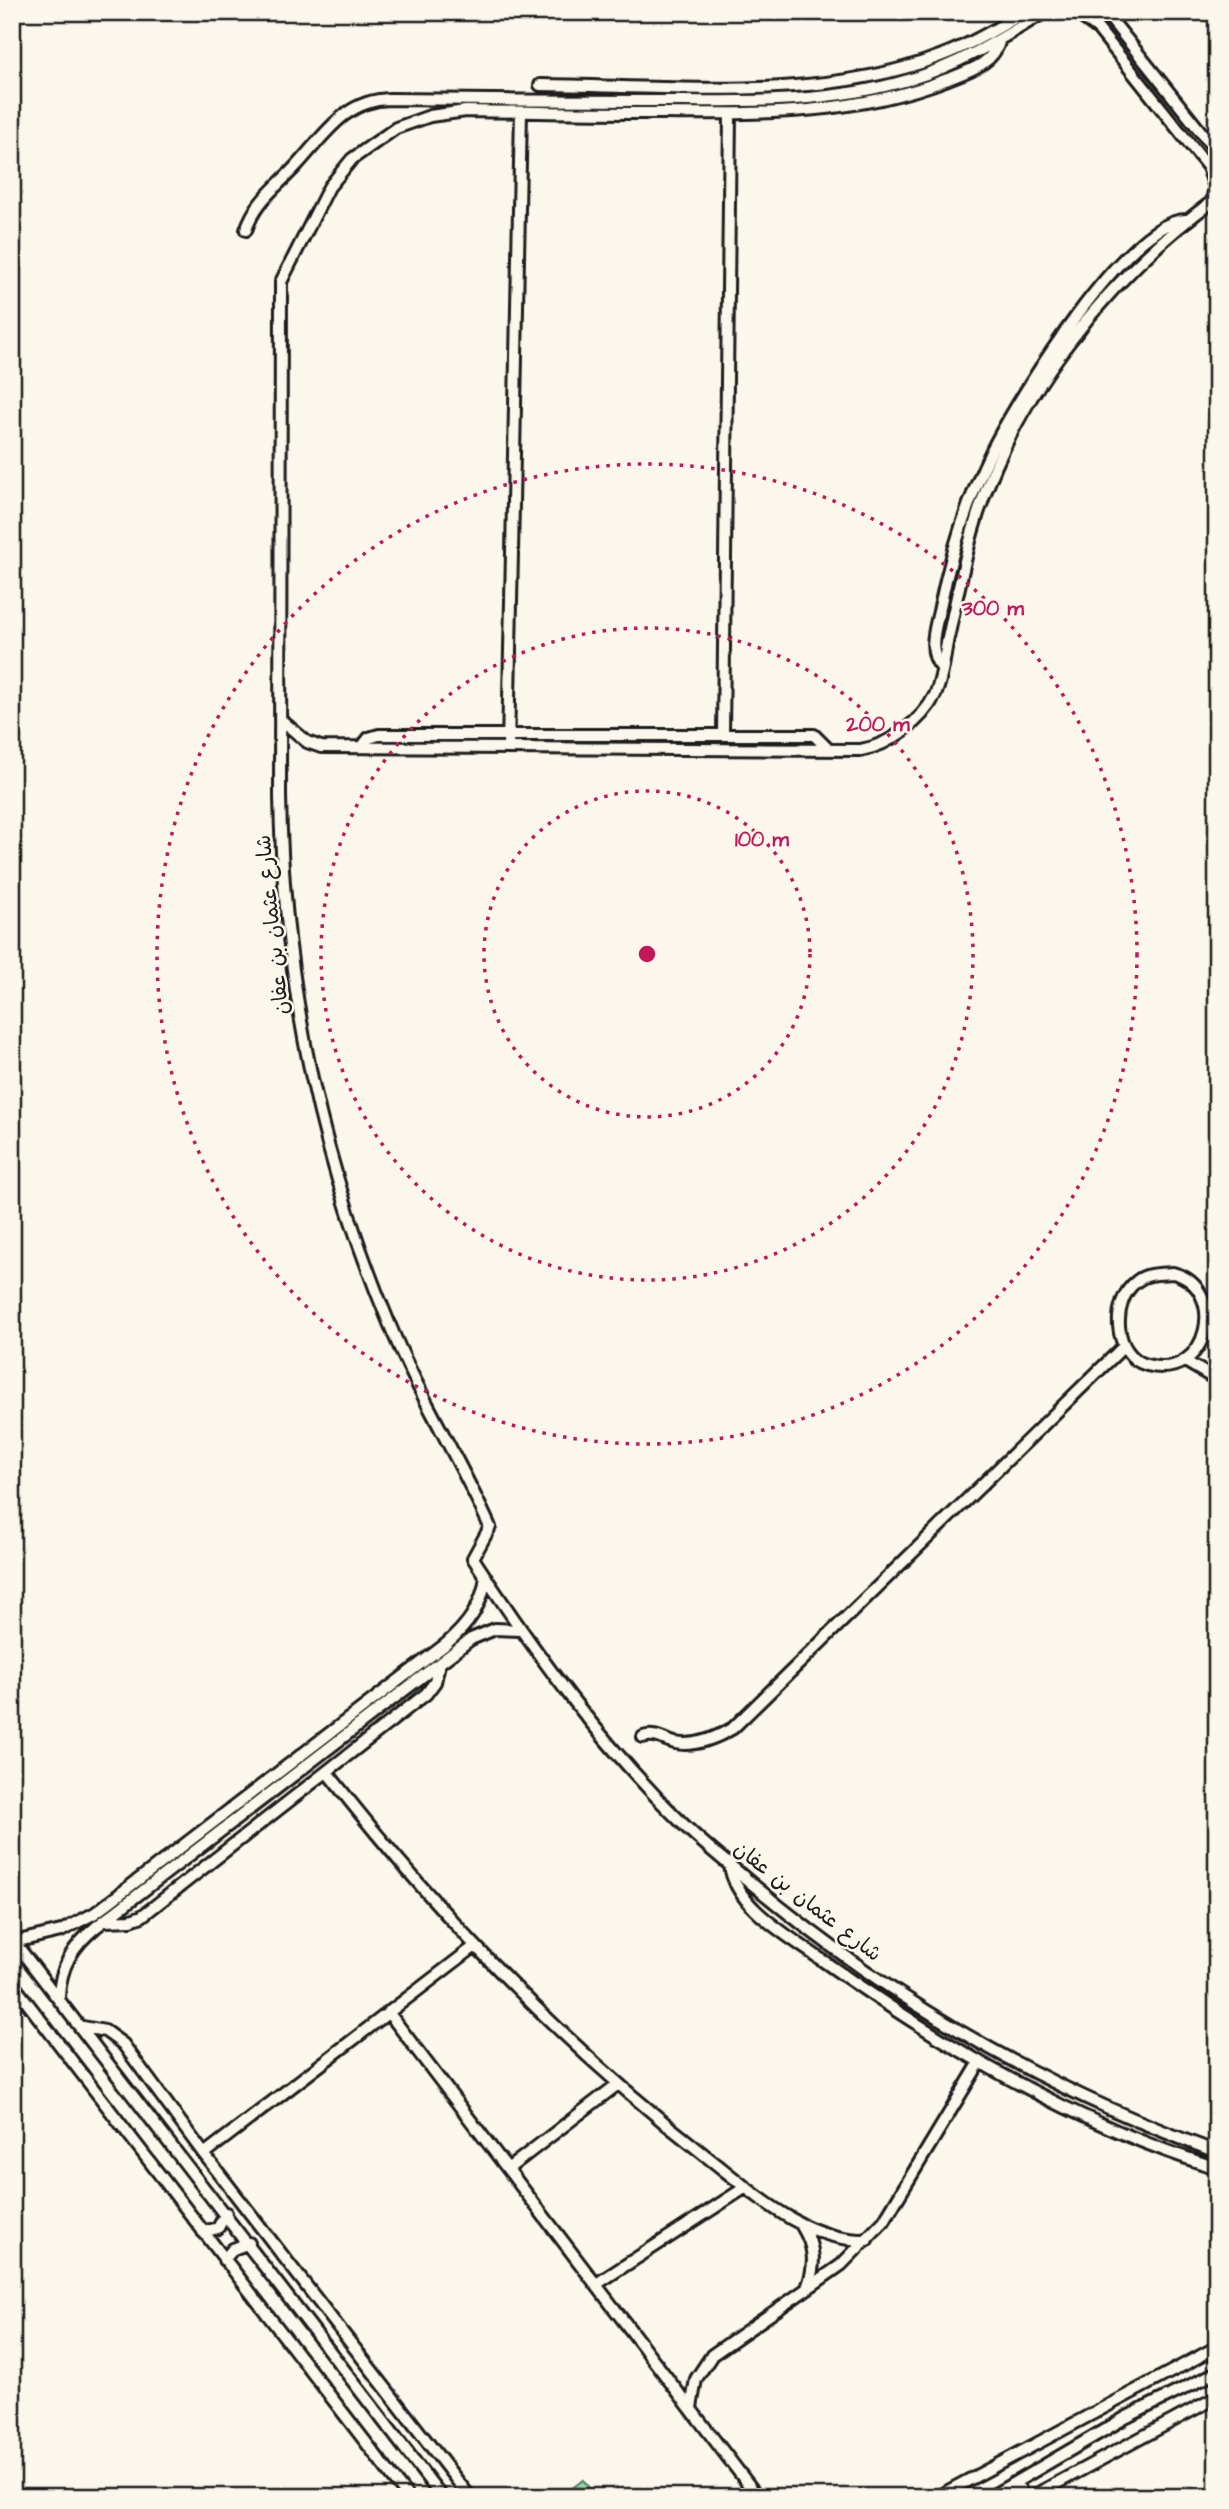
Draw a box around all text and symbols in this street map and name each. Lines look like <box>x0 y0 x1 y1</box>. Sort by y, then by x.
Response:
text: 300 m <box>961 594 1025 623</box>
text: 200 m <box>845 710 910 739</box>
text: 100 m <box>735 825 790 854</box>
street label: شارع عثمان بن عفان <box>249 834 296 1016</box>
centre of rings <box>635 942 659 966</box>
street label: شارع عثمان بن عفان <box>728 1834 888 1968</box>

